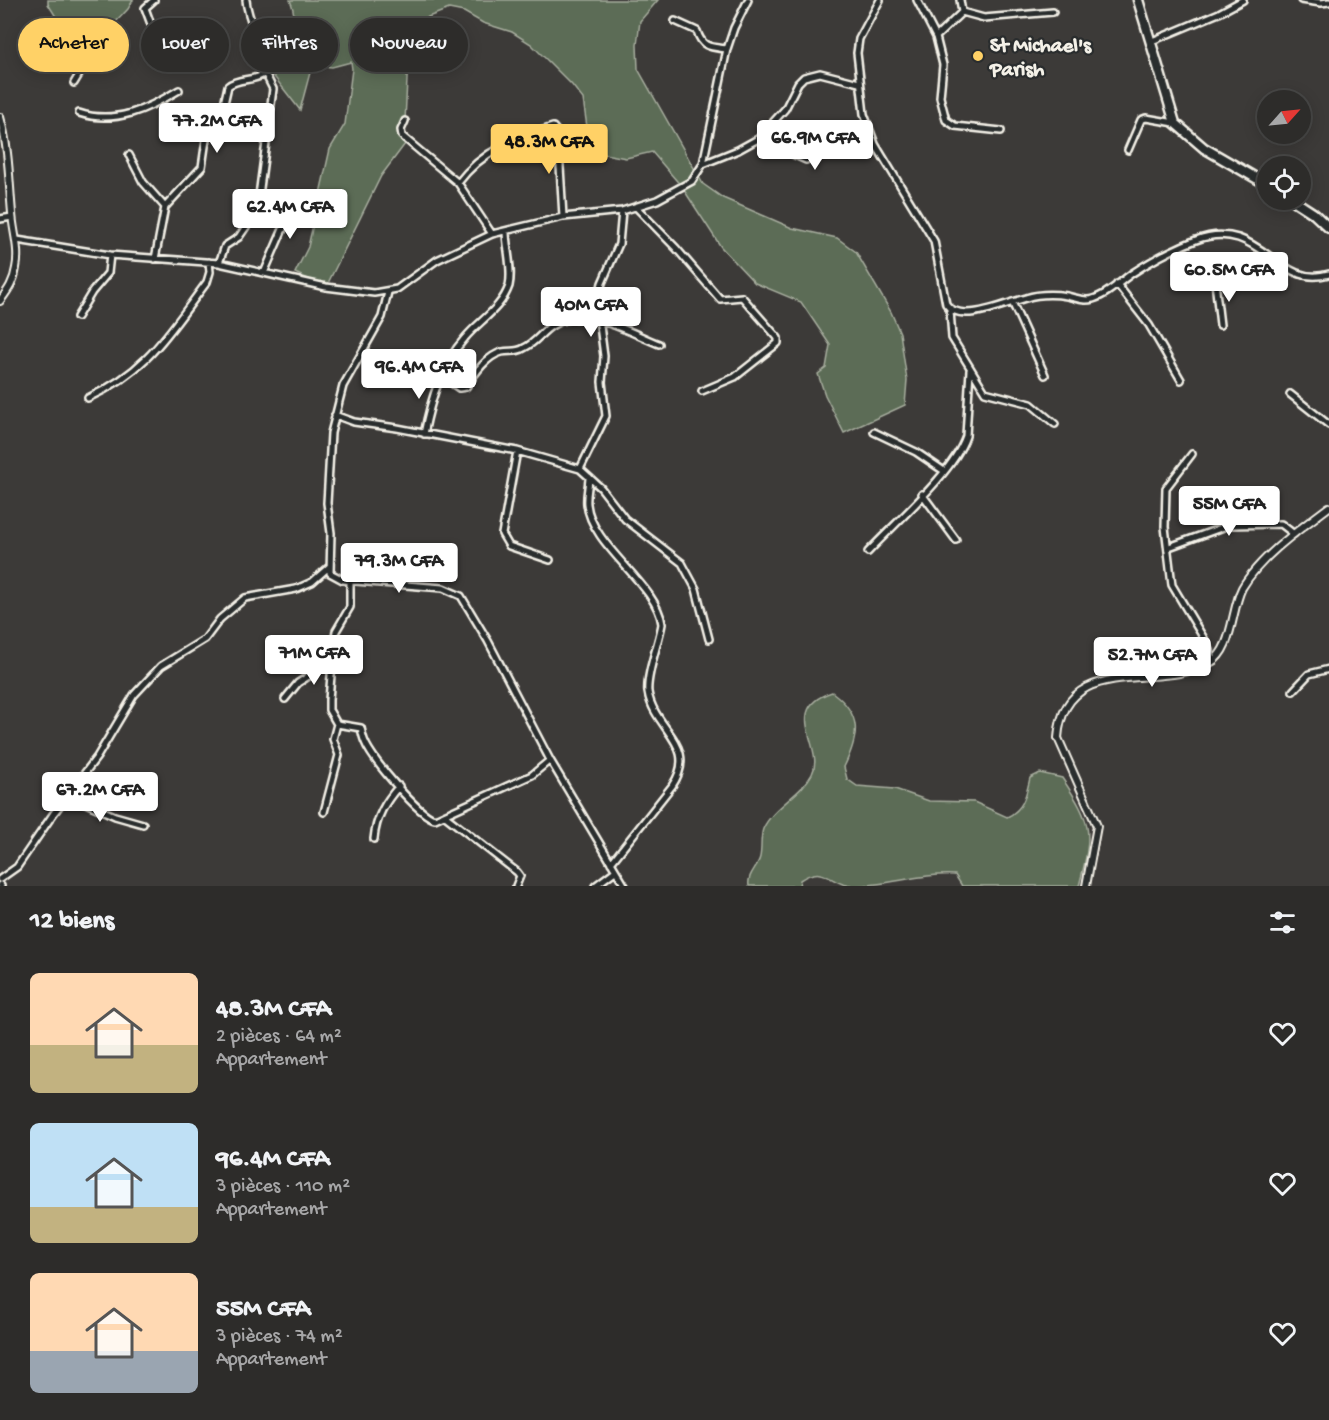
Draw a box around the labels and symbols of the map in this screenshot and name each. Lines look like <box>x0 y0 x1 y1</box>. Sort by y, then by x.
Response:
place label: St Michael's Parish <box>989 35 1092 84</box>
marker: St Michael's Parish <box>971 49 985 63</box>
north arrow <box>1257 90 1311 144</box>
pin: 77.2M CFA <box>148 103 286 154</box>
pin: 66.9M CFA <box>746 120 884 171</box>
pin: 48.3M CFA <box>480 124 618 175</box>
pin: 62.4M CFA <box>221 189 359 240</box>
pin: 60.5M CFA <box>1160 252 1298 303</box>
pin: 40M CFA <box>536 287 646 338</box>
pin: 96.4M CFA <box>350 349 488 400</box>
pin: 55M CFA <box>1174 486 1284 537</box>
pin: 79.3M CFA <box>330 543 468 594</box>
pin: 71M CFA <box>259 635 369 686</box>
pin: 52.7M CFA <box>1083 637 1221 688</box>
pin: 67.2M CFA <box>31 772 169 823</box>

